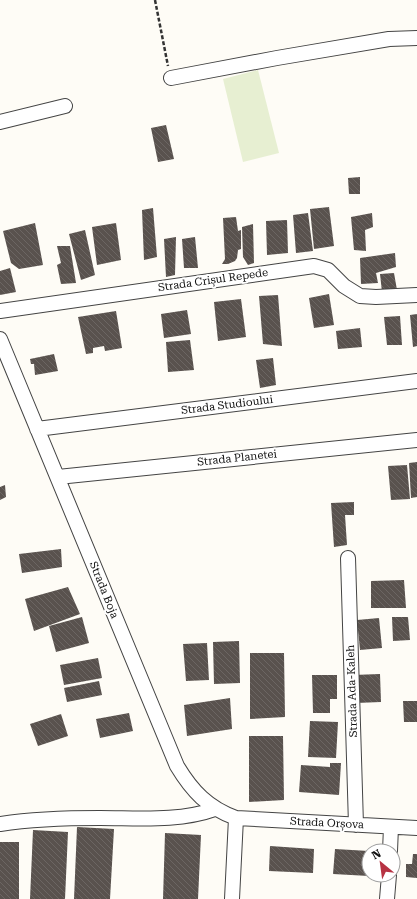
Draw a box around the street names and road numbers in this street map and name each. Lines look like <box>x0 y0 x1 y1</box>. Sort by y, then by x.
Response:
street label: Strada Crișul Repede <box>157 266 269 295</box>
street label: Strada Studioului <box>180 393 274 417</box>
street label: Strada Planetei <box>197 447 278 469</box>
street label: Strada Boja <box>87 560 121 620</box>
street label: Strada Ada-Kaleh <box>344 644 360 738</box>
street label: Strada Orșova <box>290 815 364 832</box>

